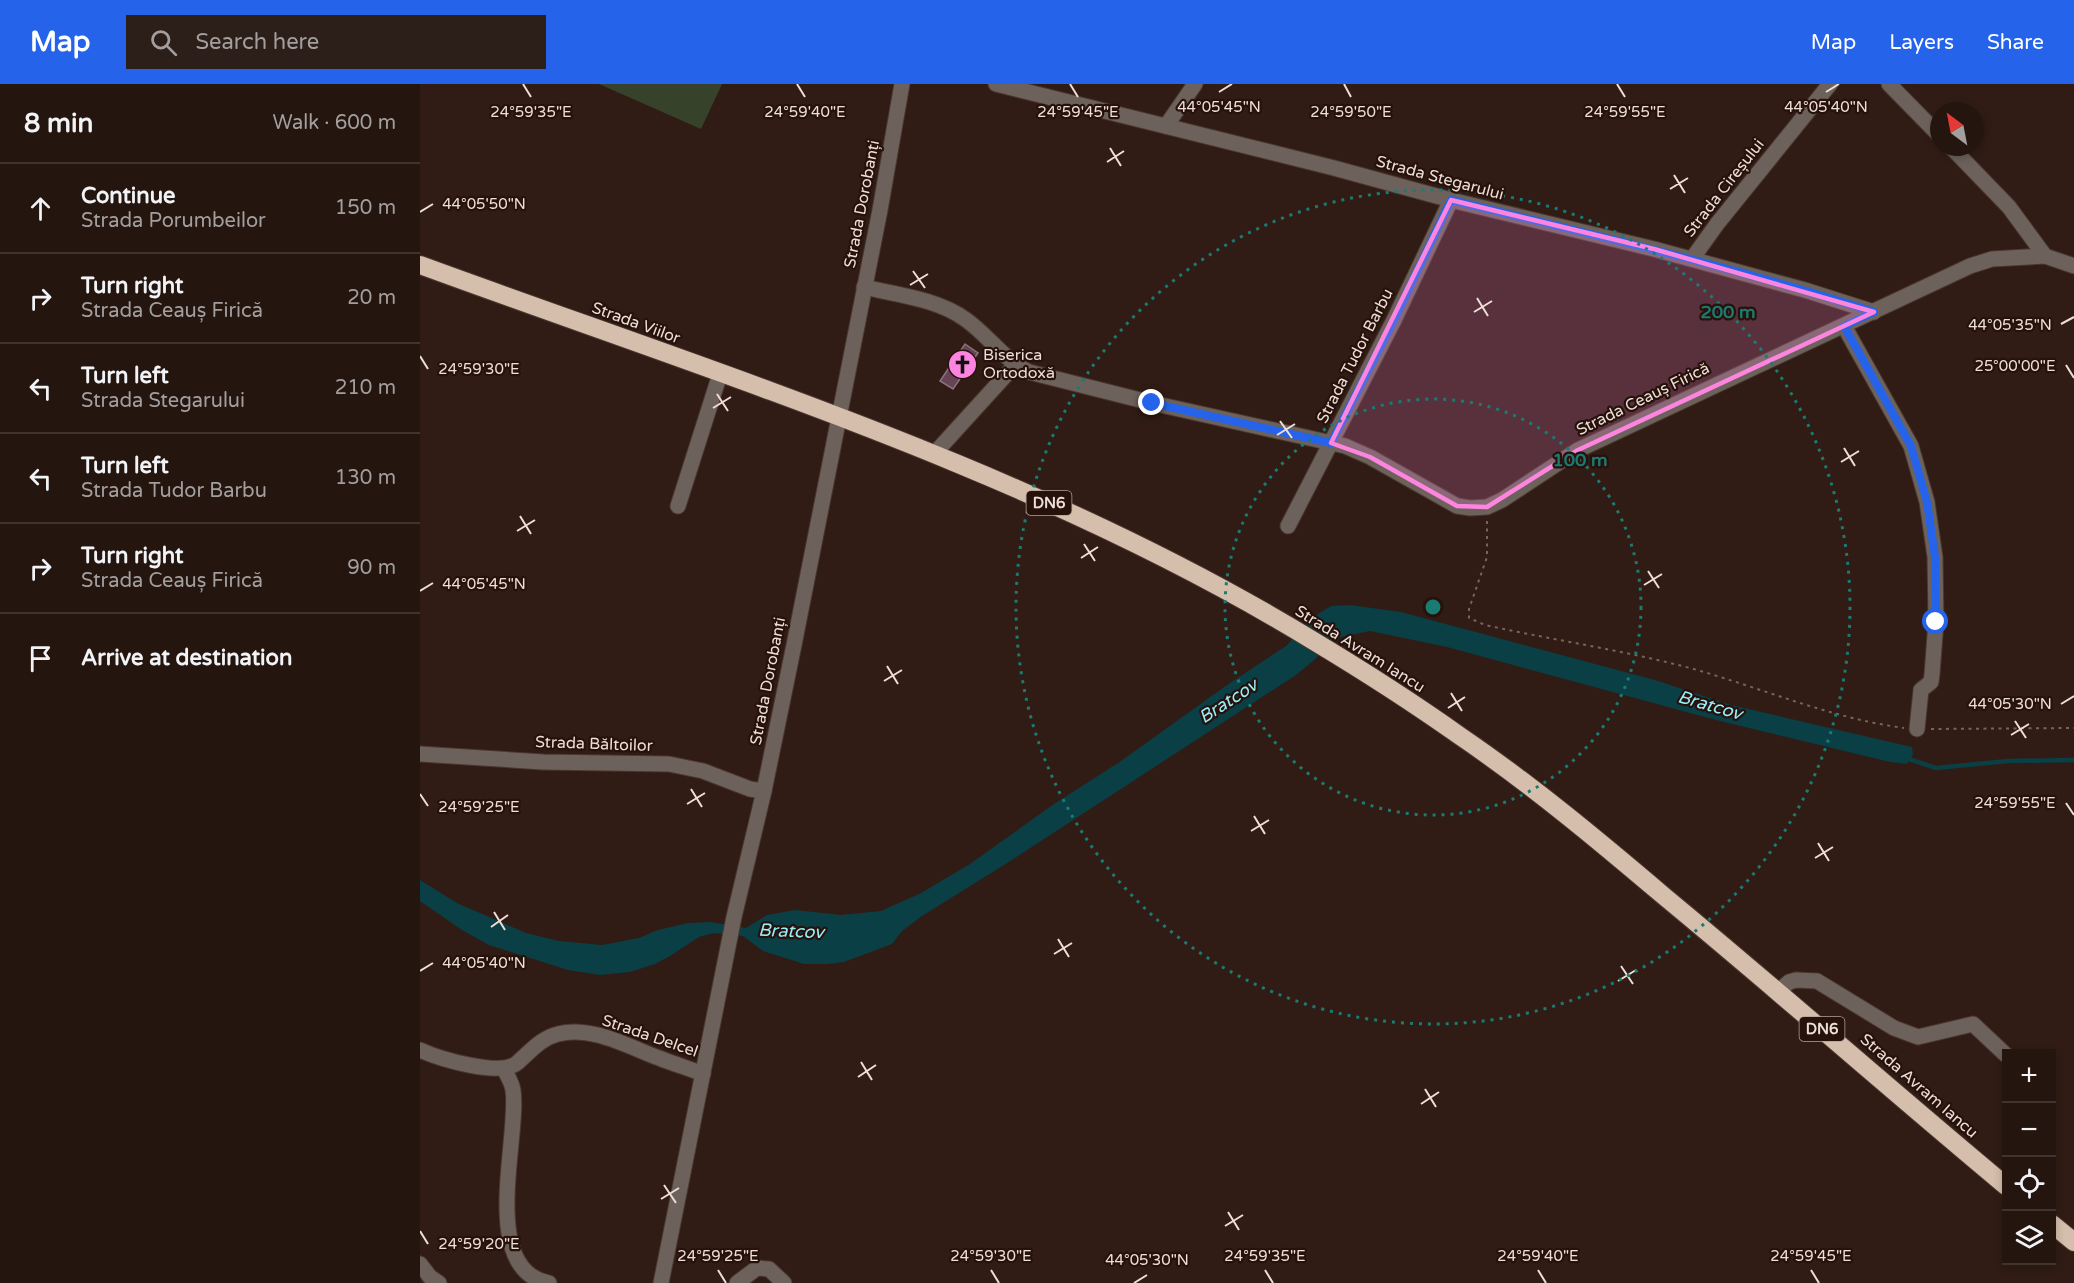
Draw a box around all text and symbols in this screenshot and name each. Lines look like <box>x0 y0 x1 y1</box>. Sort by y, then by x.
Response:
search box <box>126 15 546 69</box>
text: Map <box>30 25 90 59</box>
icon: search <box>147 26 180 59</box>
text: Search here <box>195 29 319 55</box>
text: Map <box>1811 30 1856 55</box>
text: Layers <box>1889 30 1954 55</box>
text: Share <box>1987 30 2044 55</box>
text: 44°05'45"N <box>1177 98 1261 116</box>
text: 44°05'40"N <box>1784 98 1868 116</box>
north arrow <box>1930 102 1984 156</box>
text: 24°59'35"E <box>490 103 572 121</box>
text: 24°59'40"E <box>764 103 846 121</box>
text: 24°59'45"E <box>1037 103 1119 121</box>
text: 24°59'50"E <box>1310 103 1392 121</box>
text: 24°59'55"E <box>1584 103 1666 121</box>
text: 8 min <box>24 108 93 139</box>
text: Walk · 600 m <box>273 111 396 135</box>
street label: Strada Cireșului <box>1679 135 1769 241</box>
street label: Strada Dorobanți <box>840 138 884 270</box>
street label: Strada Stegarului <box>1374 151 1506 205</box>
text: Continue <box>81 183 176 209</box>
icon: ahead <box>24 192 57 225</box>
text: 44°05'50"N <box>442 195 526 213</box>
text: 150 m <box>335 196 396 220</box>
text: Strada Porumbeilor <box>81 209 266 233</box>
text: Turn right <box>81 273 183 299</box>
icon: right <box>24 282 57 315</box>
street label: Strada Tudor Barbu <box>1312 285 1398 427</box>
text: 20 m <box>347 286 396 310</box>
street label: Strada Viilor <box>589 298 684 349</box>
text: Strada Ceauș Firică <box>81 299 263 323</box>
text: 200 m <box>1700 301 1756 323</box>
text: 44°05'35"N <box>1968 316 2052 334</box>
place label: Biserica Ortodoxă <box>983 345 1055 383</box>
church icon: Biserica Ortodoxă <box>946 348 978 380</box>
text: 25°00'00"E <box>1975 357 2055 375</box>
street label: Strada Ceauș Firică <box>1573 358 1713 440</box>
text: 24°59'30"E <box>438 360 520 378</box>
text: Turn left <box>81 363 169 389</box>
icon: left <box>24 372 57 405</box>
text: 210 m <box>335 376 396 400</box>
text: Strada Stegarului <box>81 389 245 413</box>
route end <box>1138 389 1164 415</box>
text: 100 m <box>1552 449 1608 471</box>
text: Turn left <box>81 453 169 479</box>
icon: left <box>24 462 57 495</box>
text: 130 m <box>335 466 396 490</box>
text: Strada Tudor Barbu <box>81 479 267 503</box>
road number: DN6 <box>1026 491 1072 515</box>
text: Turn right <box>81 543 183 569</box>
icon: right <box>24 552 57 585</box>
text: 90 m <box>347 556 396 580</box>
text: Strada Ceauș Firică <box>81 569 263 593</box>
text: 44°05'45"N <box>442 575 526 593</box>
centre of rings <box>1423 597 1443 617</box>
street label: Strada Avram Iancu <box>1291 601 1429 697</box>
route start <box>1922 608 1948 634</box>
street label: Strada Dorobanți <box>746 615 790 747</box>
icon: arrive <box>24 642 57 675</box>
text: Arrive at destination <box>81 645 292 671</box>
water label: Bratcov <box>1194 673 1264 728</box>
water label: Bratcov <box>1675 685 1747 725</box>
text: 44°05'30"N <box>1968 695 2052 713</box>
street label: Strada Băltoilor <box>535 732 654 756</box>
text: 24°59'55"E <box>1974 794 2056 812</box>
text: 24°59'25"E <box>438 798 520 816</box>
water label: Bratcov <box>758 919 827 943</box>
text: 44°05'40"N <box>442 954 526 972</box>
street label: Strada Delcel <box>599 1010 701 1062</box>
road number: DN6 <box>1800 1017 1844 1041</box>
street label: Strada Avram Iancu <box>1856 1029 1982 1143</box>
map controls <box>2002 1049 2056 1265</box>
button: + <box>2002 1049 2056 1103</box>
button: − <box>2002 1103 2056 1157</box>
button: locate <box>2002 1157 2056 1211</box>
button: layers <box>2002 1211 2056 1265</box>
text: 24°59'20"E <box>438 1235 520 1253</box>
text: 24°59'25"E <box>677 1247 759 1265</box>
text: 24°59'30"E <box>950 1247 1032 1265</box>
text: 24°59'35"E <box>1224 1247 1306 1265</box>
text: 24°59'40"E <box>1497 1247 1579 1265</box>
text: 24°59'45"E <box>1770 1247 1852 1265</box>
text: 44°05'30"N <box>1105 1251 1189 1269</box>

